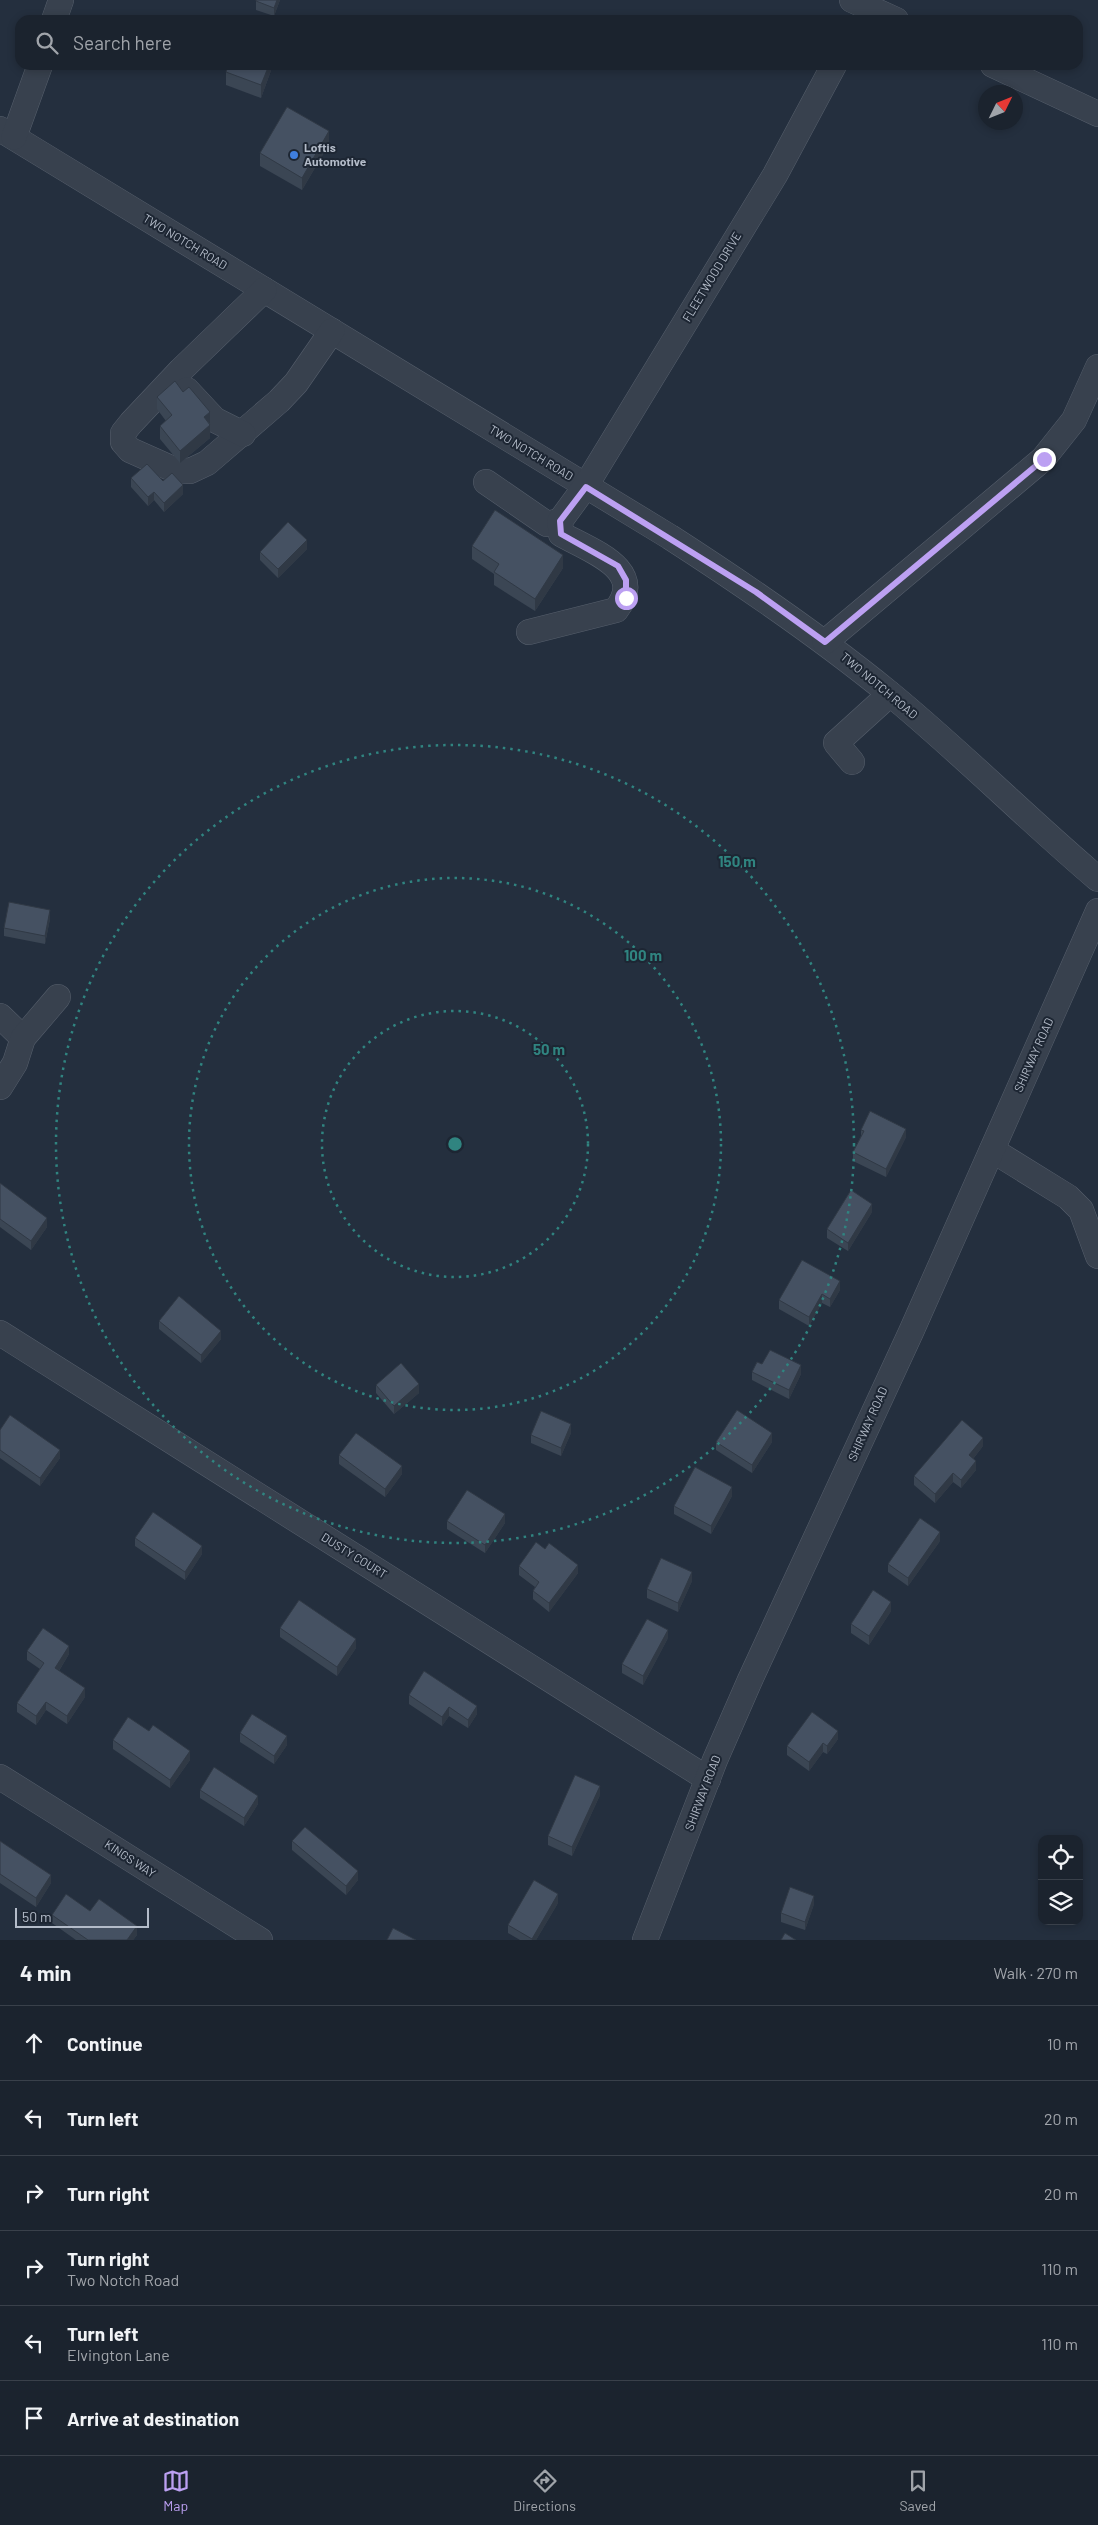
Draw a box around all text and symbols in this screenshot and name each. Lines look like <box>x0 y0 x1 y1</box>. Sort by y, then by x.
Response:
search box <box>15 15 1083 70</box>
icon: search <box>33 29 61 57</box>
text: Search here <box>73 31 172 54</box>
north arrow <box>978 85 1023 130</box>
place label: Loftis Automotive <box>304 140 367 168</box>
marker: Loftis Automotive <box>288 149 300 161</box>
street label: TWO NOTCH ROAD <box>141 210 230 272</box>
street label: FLEETWOOD DRIVE <box>679 229 743 324</box>
street label: TWO NOTCH ROAD <box>487 421 576 483</box>
route end <box>1033 448 1056 471</box>
route start <box>615 587 638 610</box>
street label: TWO NOTCH ROAD <box>838 649 921 721</box>
text: 150 m <box>718 852 756 870</box>
text: 100 m <box>624 946 662 964</box>
street label: SHIRWAY ROAD <box>1010 1015 1056 1094</box>
text: 50 m <box>533 1040 565 1058</box>
centre of rings <box>446 1135 464 1153</box>
street label: SHIRWAY ROAD <box>844 1384 890 1463</box>
street label: DUSTY COURT <box>319 1529 390 1581</box>
street label: SHIRWAY ROAD <box>681 1753 723 1832</box>
map controls <box>1038 1835 1083 1925</box>
button: locate <box>1038 1835 1083 1880</box>
street label: KINGS WAY <box>102 1837 159 1880</box>
button: layers <box>1038 1880 1083 1925</box>
scale bar <box>15 1905 149 1928</box>
text: 50 m <box>22 1908 51 1925</box>
text: 4 min <box>20 1960 71 1985</box>
text: Walk · 270 m <box>993 1963 1078 1982</box>
icon: ahead <box>20 2029 48 2057</box>
text: Continue <box>67 2032 143 2055</box>
text: 10 m <box>1047 2034 1078 2053</box>
icon: left <box>20 2104 48 2132</box>
text: Turn left <box>67 2107 138 2130</box>
text: 20 m <box>1044 2109 1078 2128</box>
icon: right <box>20 2179 48 2207</box>
text: Turn right <box>67 2182 149 2205</box>
text: 20 m <box>1044 2184 1078 2203</box>
text: Turn right <box>67 2247 149 2270</box>
icon: right <box>20 2254 48 2282</box>
text: 110 m <box>1041 2259 1078 2278</box>
text: Two Notch Road <box>67 2270 179 2289</box>
text: Turn left <box>67 2322 138 2345</box>
icon: left <box>20 2329 48 2357</box>
text: 110 m <box>1041 2334 1078 2353</box>
text: Elvington Lane <box>67 2345 170 2364</box>
icon: arrive <box>20 2404 48 2432</box>
text: Arrive at destination <box>67 2407 239 2430</box>
tab: Map <box>162 2467 190 2514</box>
tab: Directions <box>513 2467 576 2514</box>
tab: Saved <box>899 2467 936 2514</box>

